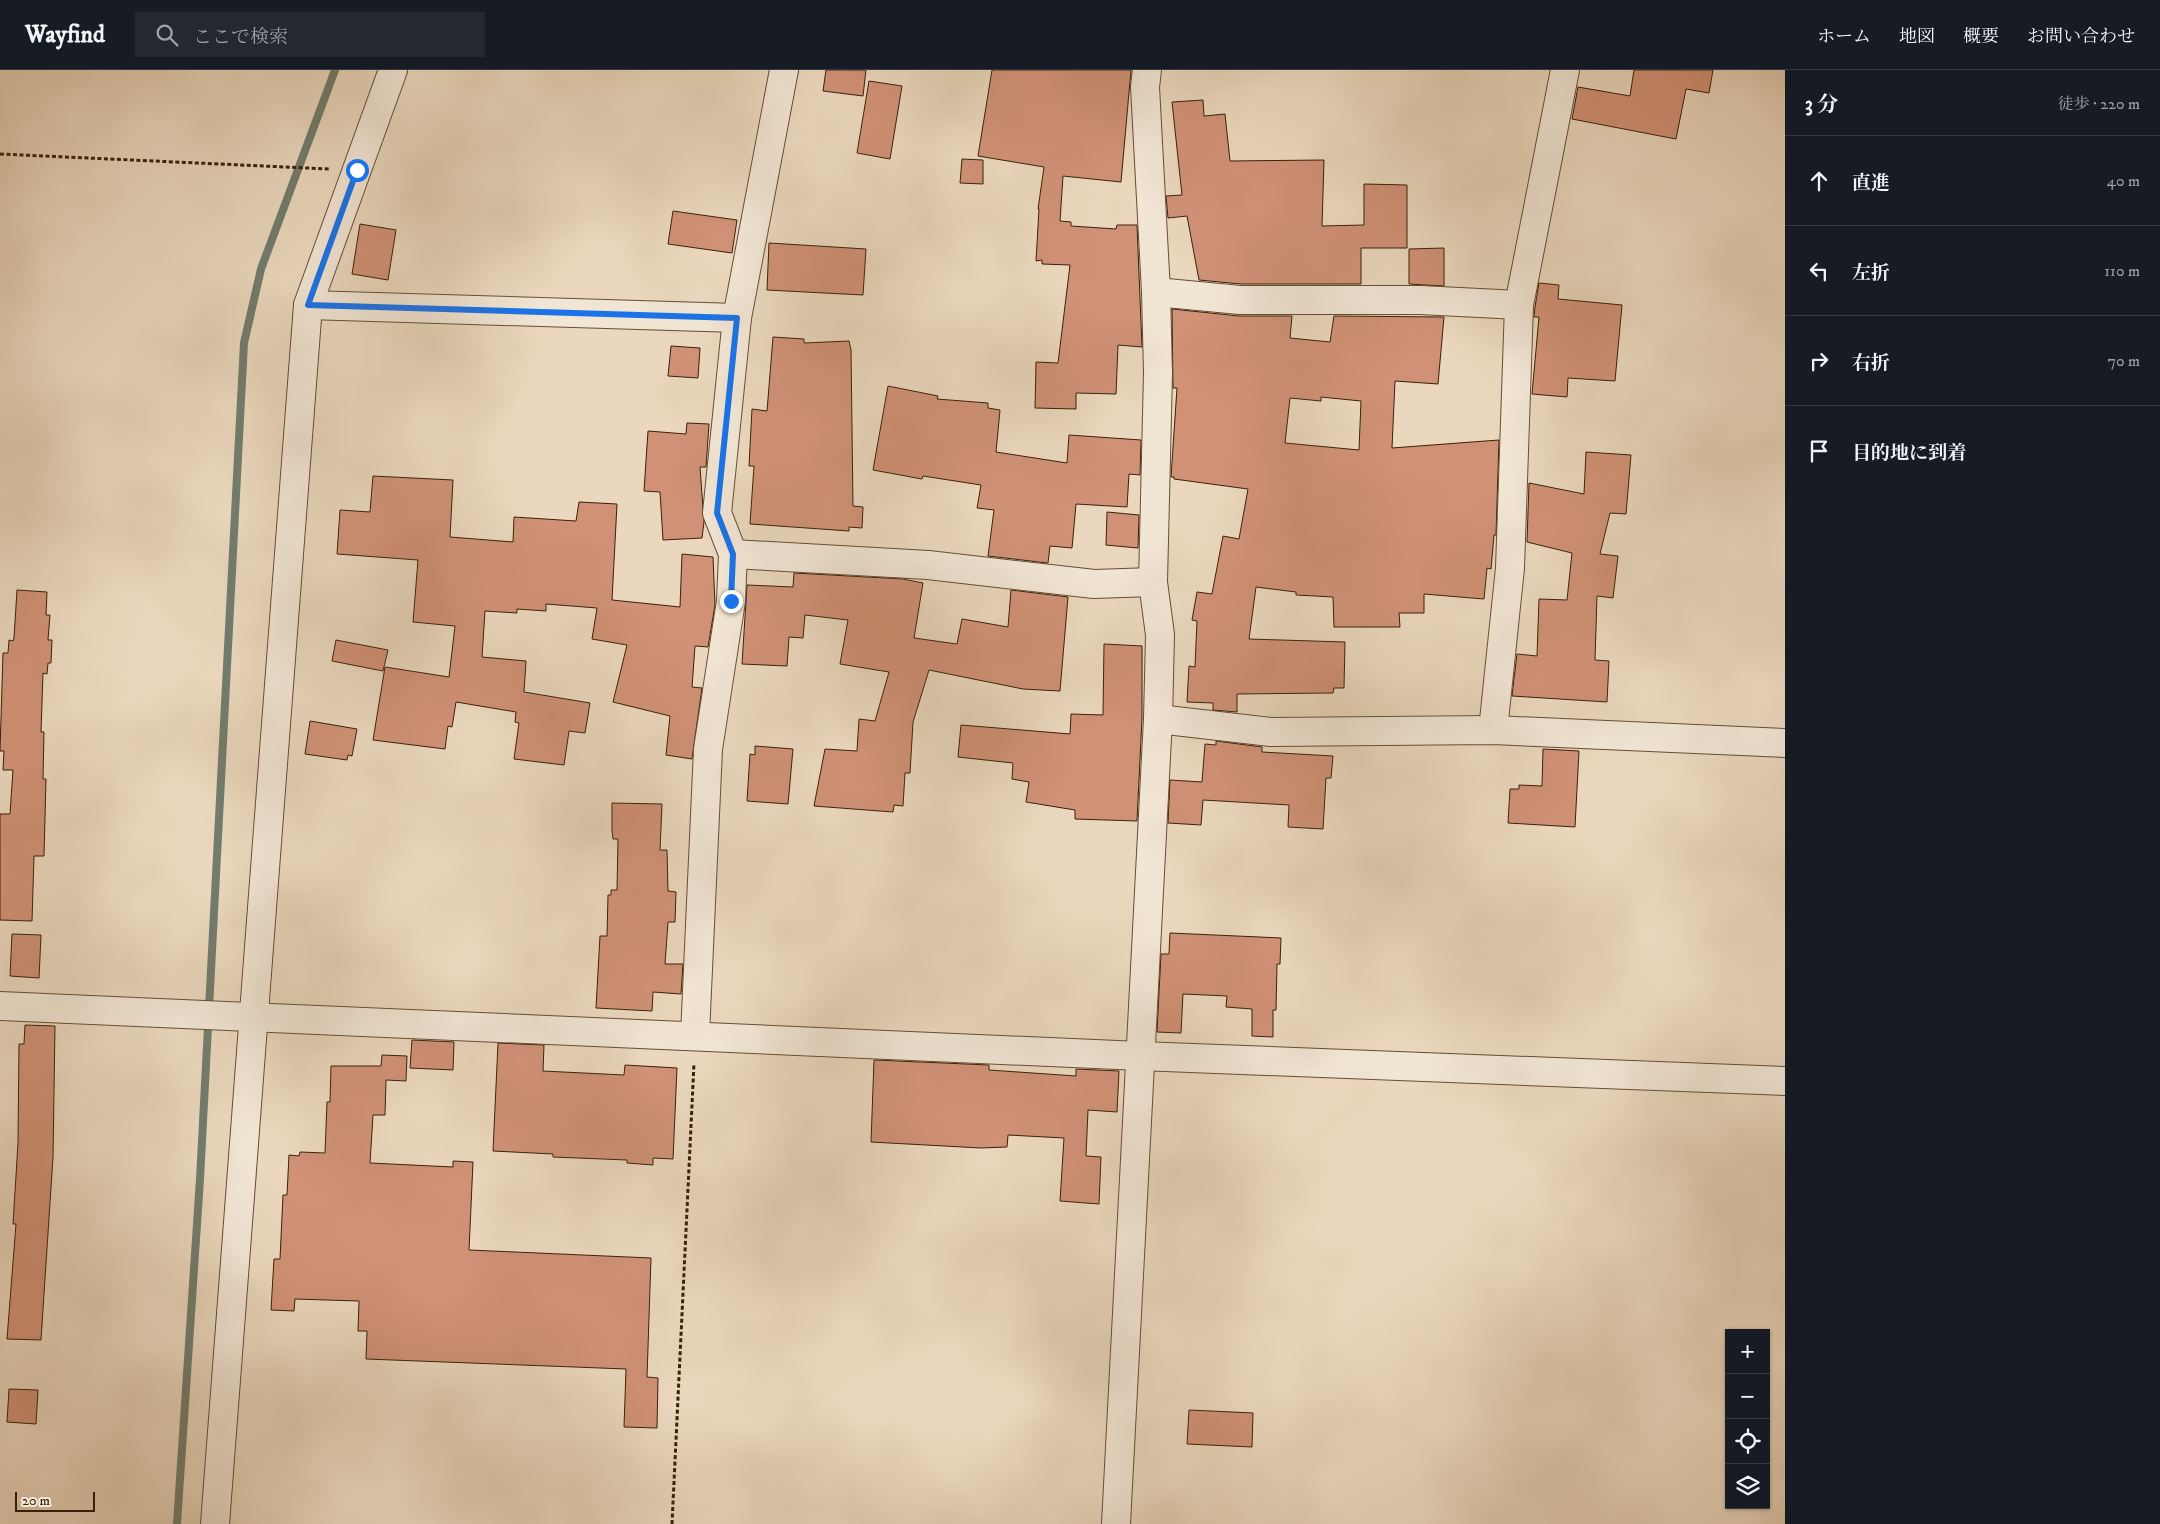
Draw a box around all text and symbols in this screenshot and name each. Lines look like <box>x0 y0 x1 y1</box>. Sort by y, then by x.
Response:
search box <box>135 12 485 57</box>
text: Wayfind <box>25 20 105 50</box>
icon: search <box>153 21 181 49</box>
text: ここで検索 <box>193 26 288 49</box>
text: ホーム <box>1817 26 1871 48</box>
text: 地図 <box>1899 26 1935 48</box>
text: 概要 <box>1963 26 1999 48</box>
text: お問い合わせ <box>2027 26 2135 48</box>
text: 3 分 <box>1805 92 1838 118</box>
text: 徒歩 · 220 m <box>2058 94 2140 114</box>
route start <box>346 159 369 182</box>
icon: ahead <box>1805 167 1833 195</box>
text: 40 m <box>2107 171 2140 191</box>
text: 直進 <box>1852 172 1890 195</box>
icon: left <box>1805 257 1833 285</box>
text: 110 m <box>2104 261 2140 281</box>
text: 左折 <box>1852 262 1890 285</box>
icon: right <box>1805 347 1833 375</box>
text: 70 m <box>2108 351 2140 371</box>
text: 右折 <box>1852 352 1890 375</box>
icon: arrive <box>1805 437 1833 465</box>
text: 目的地に到着 <box>1852 442 1966 465</box>
route end <box>720 590 743 613</box>
map controls <box>1725 1329 1770 1509</box>
button: + <box>1725 1329 1770 1374</box>
button: − <box>1725 1374 1770 1419</box>
button: locate <box>1725 1419 1770 1464</box>
button: layers <box>1725 1464 1770 1509</box>
scale bar <box>15 1489 95 1512</box>
text: 20 m <box>22 1492 50 1510</box>

